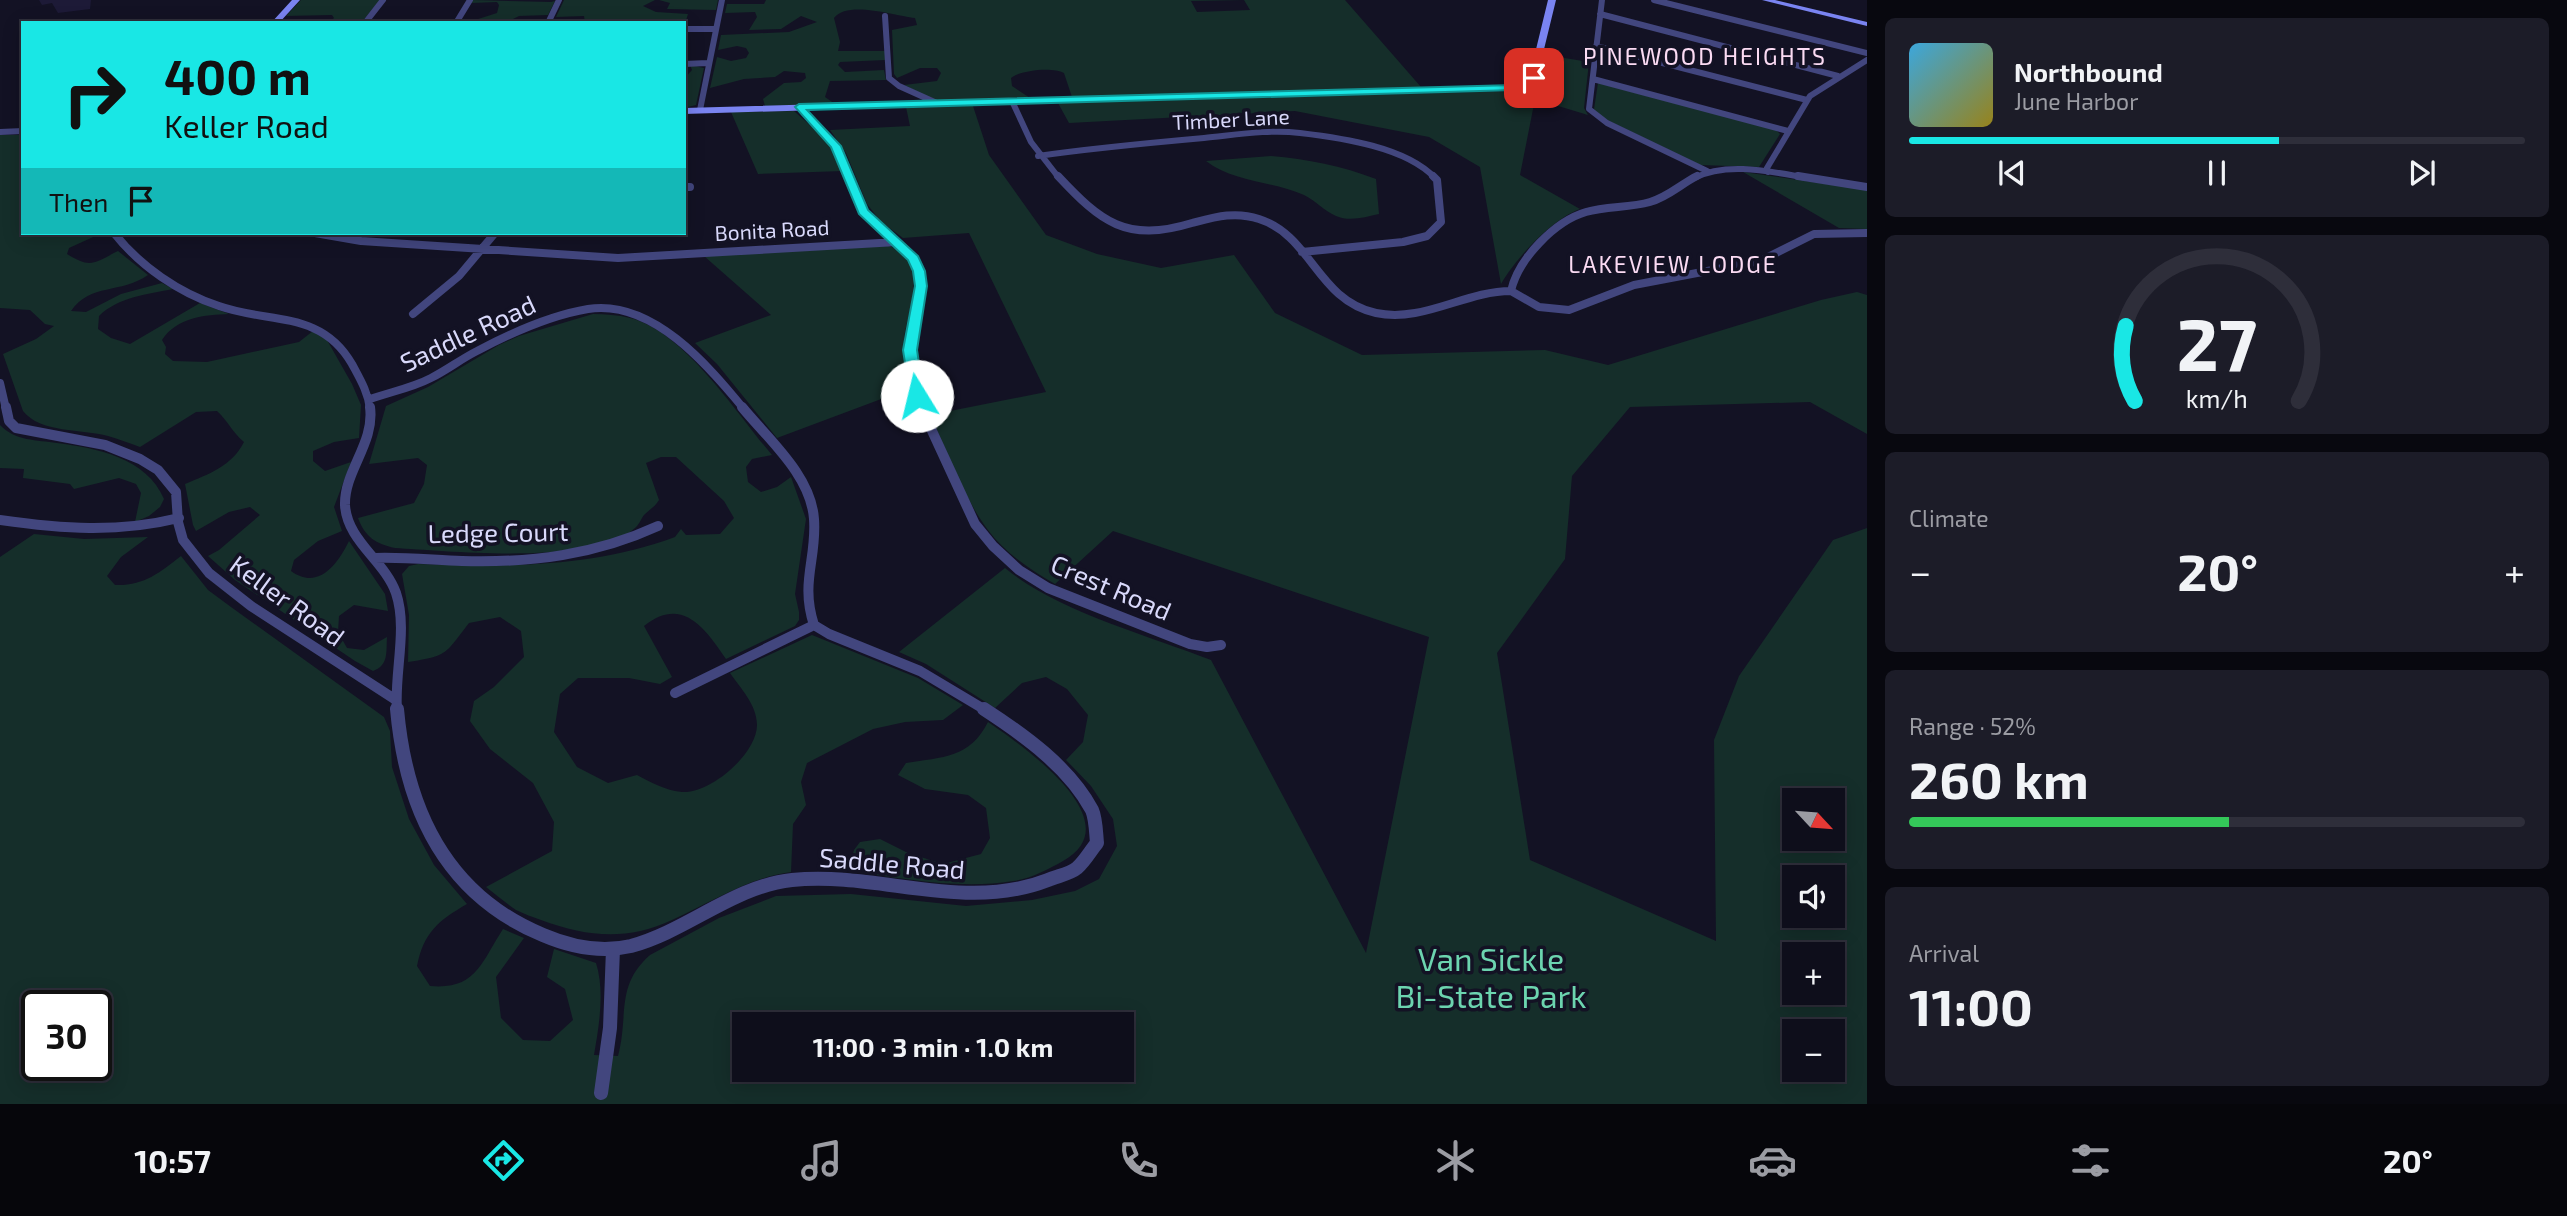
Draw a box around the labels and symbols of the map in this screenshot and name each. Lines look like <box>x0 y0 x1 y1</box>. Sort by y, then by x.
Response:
district label: PINEWOOD HEIGHTS <box>1583 42 1827 70</box>
pin <box>1504 48 1564 108</box>
street label: Timber Lane <box>1172 103 1290 134</box>
street label: Bonita Road <box>714 214 830 245</box>
district label: LAKEVIEW LODGE <box>1568 250 1778 278</box>
street label: Saddle Road <box>395 288 540 378</box>
position arrow <box>880 359 954 433</box>
street label: Ledge Court <box>427 515 569 548</box>
street label: Crest Road <box>1047 547 1176 626</box>
street label: Keller Road <box>225 548 351 652</box>
north arrow <box>1782 788 1844 850</box>
street label: Saddle Road <box>818 841 966 884</box>
park label: Van Sickle Bi-State Park <box>1395 939 1587 1014</box>
speed limit sign: 30 <box>21 990 112 1081</box>

